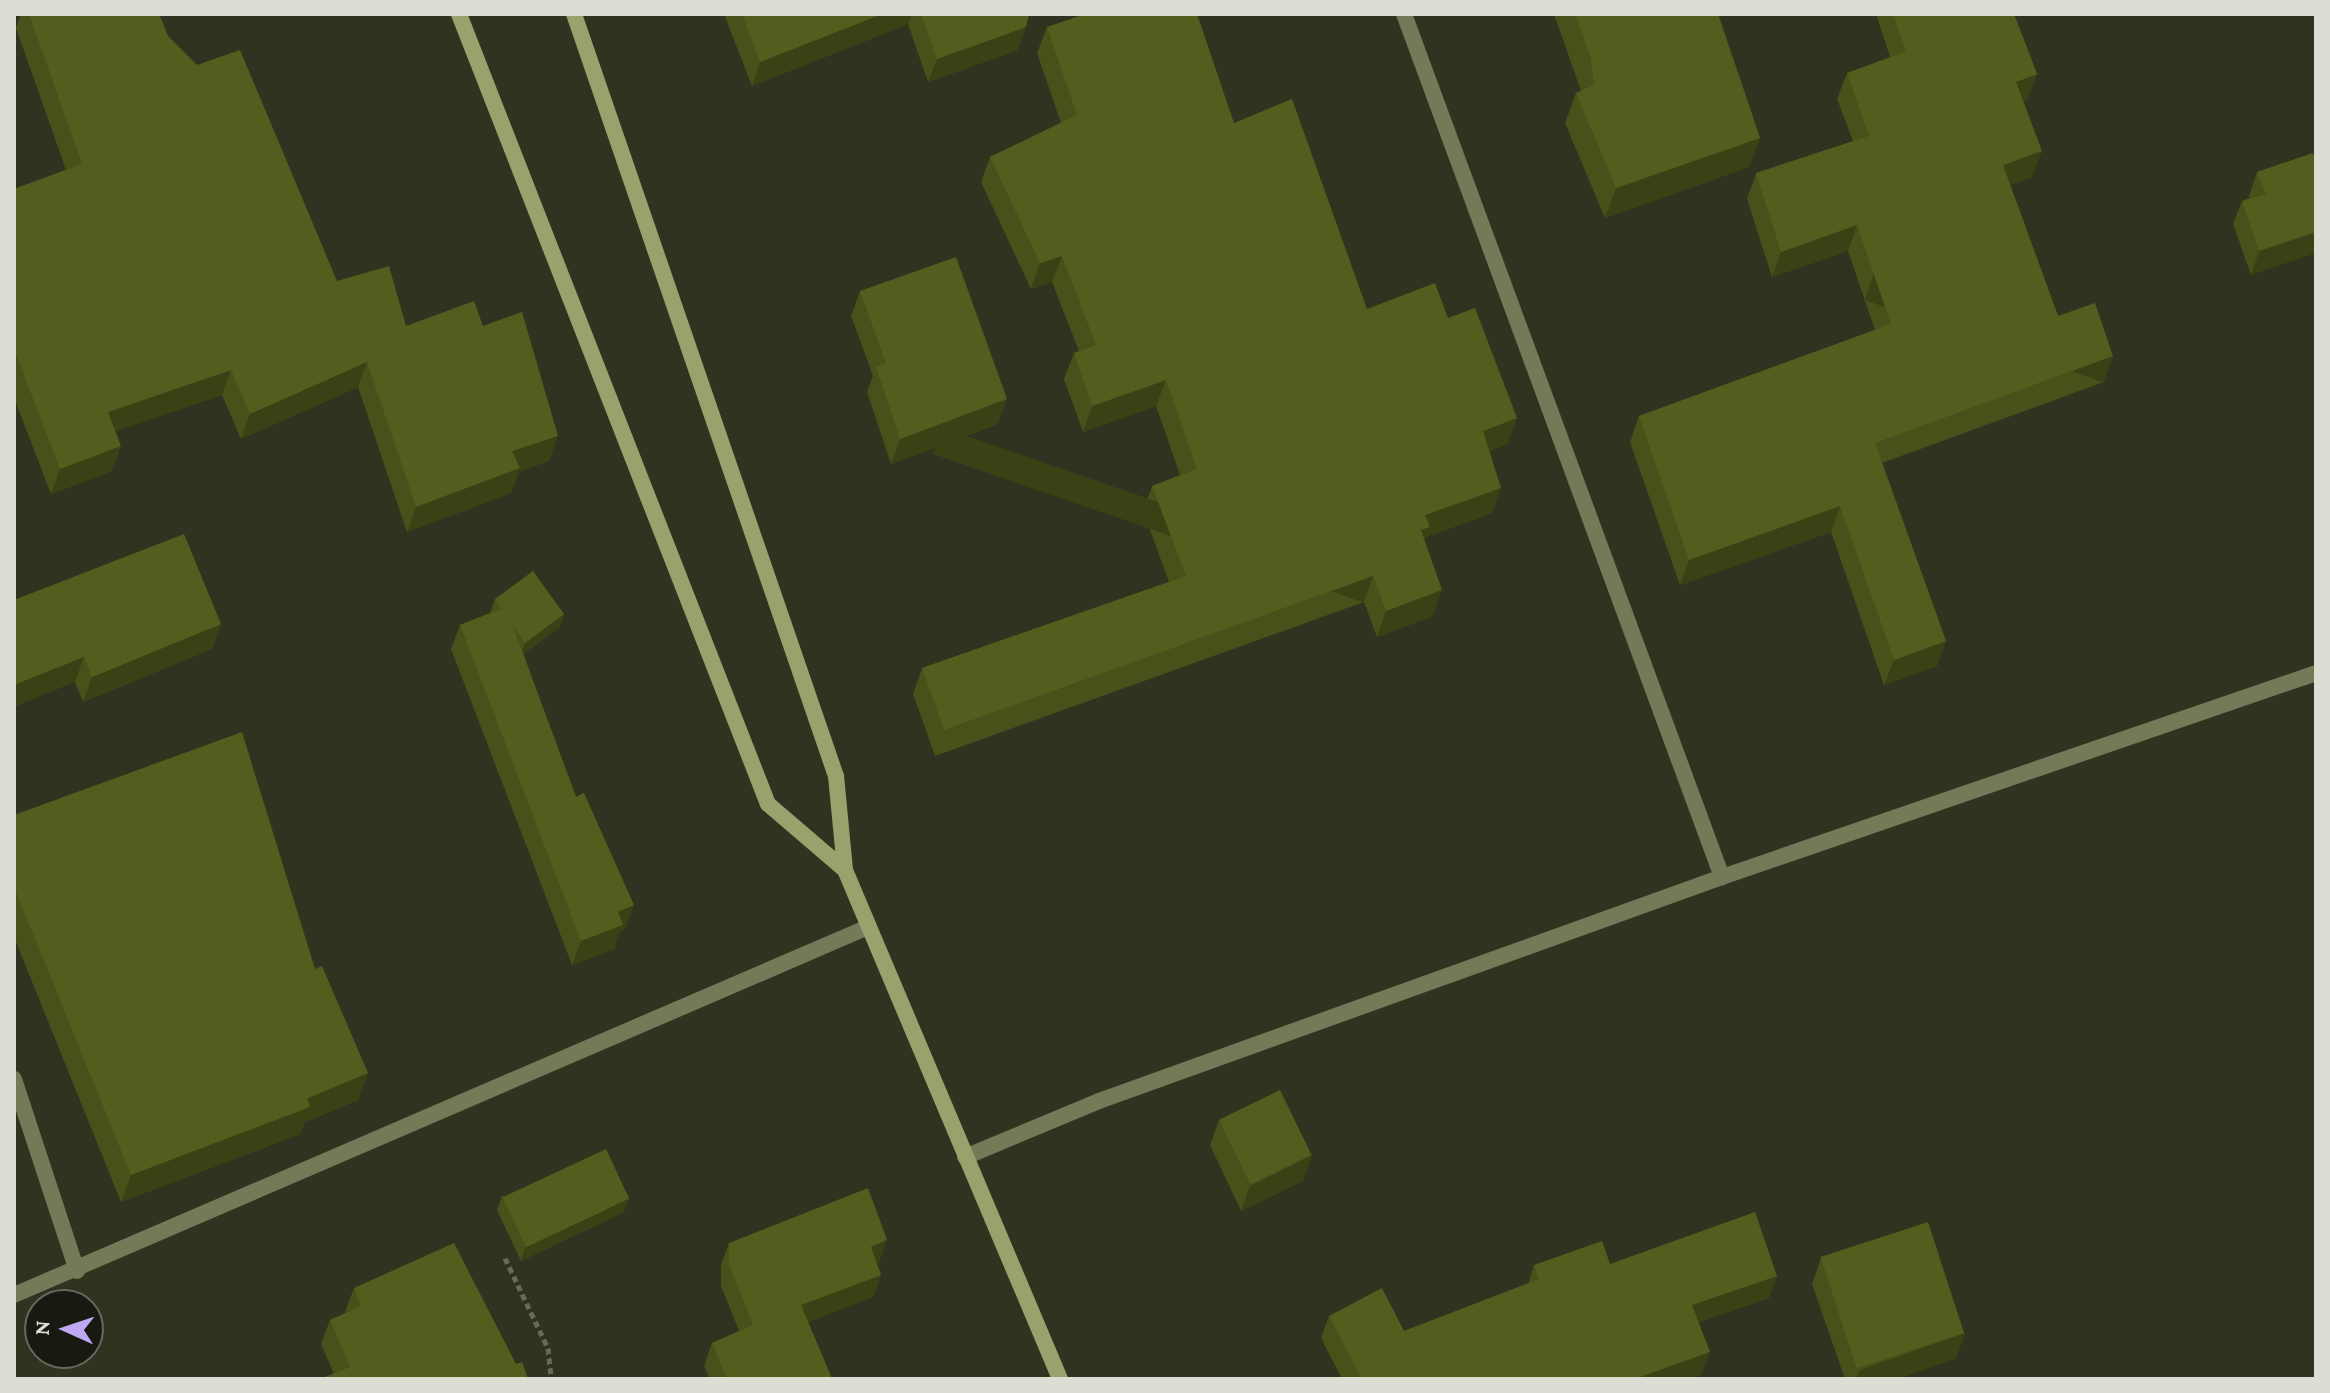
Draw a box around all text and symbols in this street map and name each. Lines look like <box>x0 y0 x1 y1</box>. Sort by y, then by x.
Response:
north arrow <box>24 1289 104 1369</box>
text: N <box>29 1320 54 1336</box>

